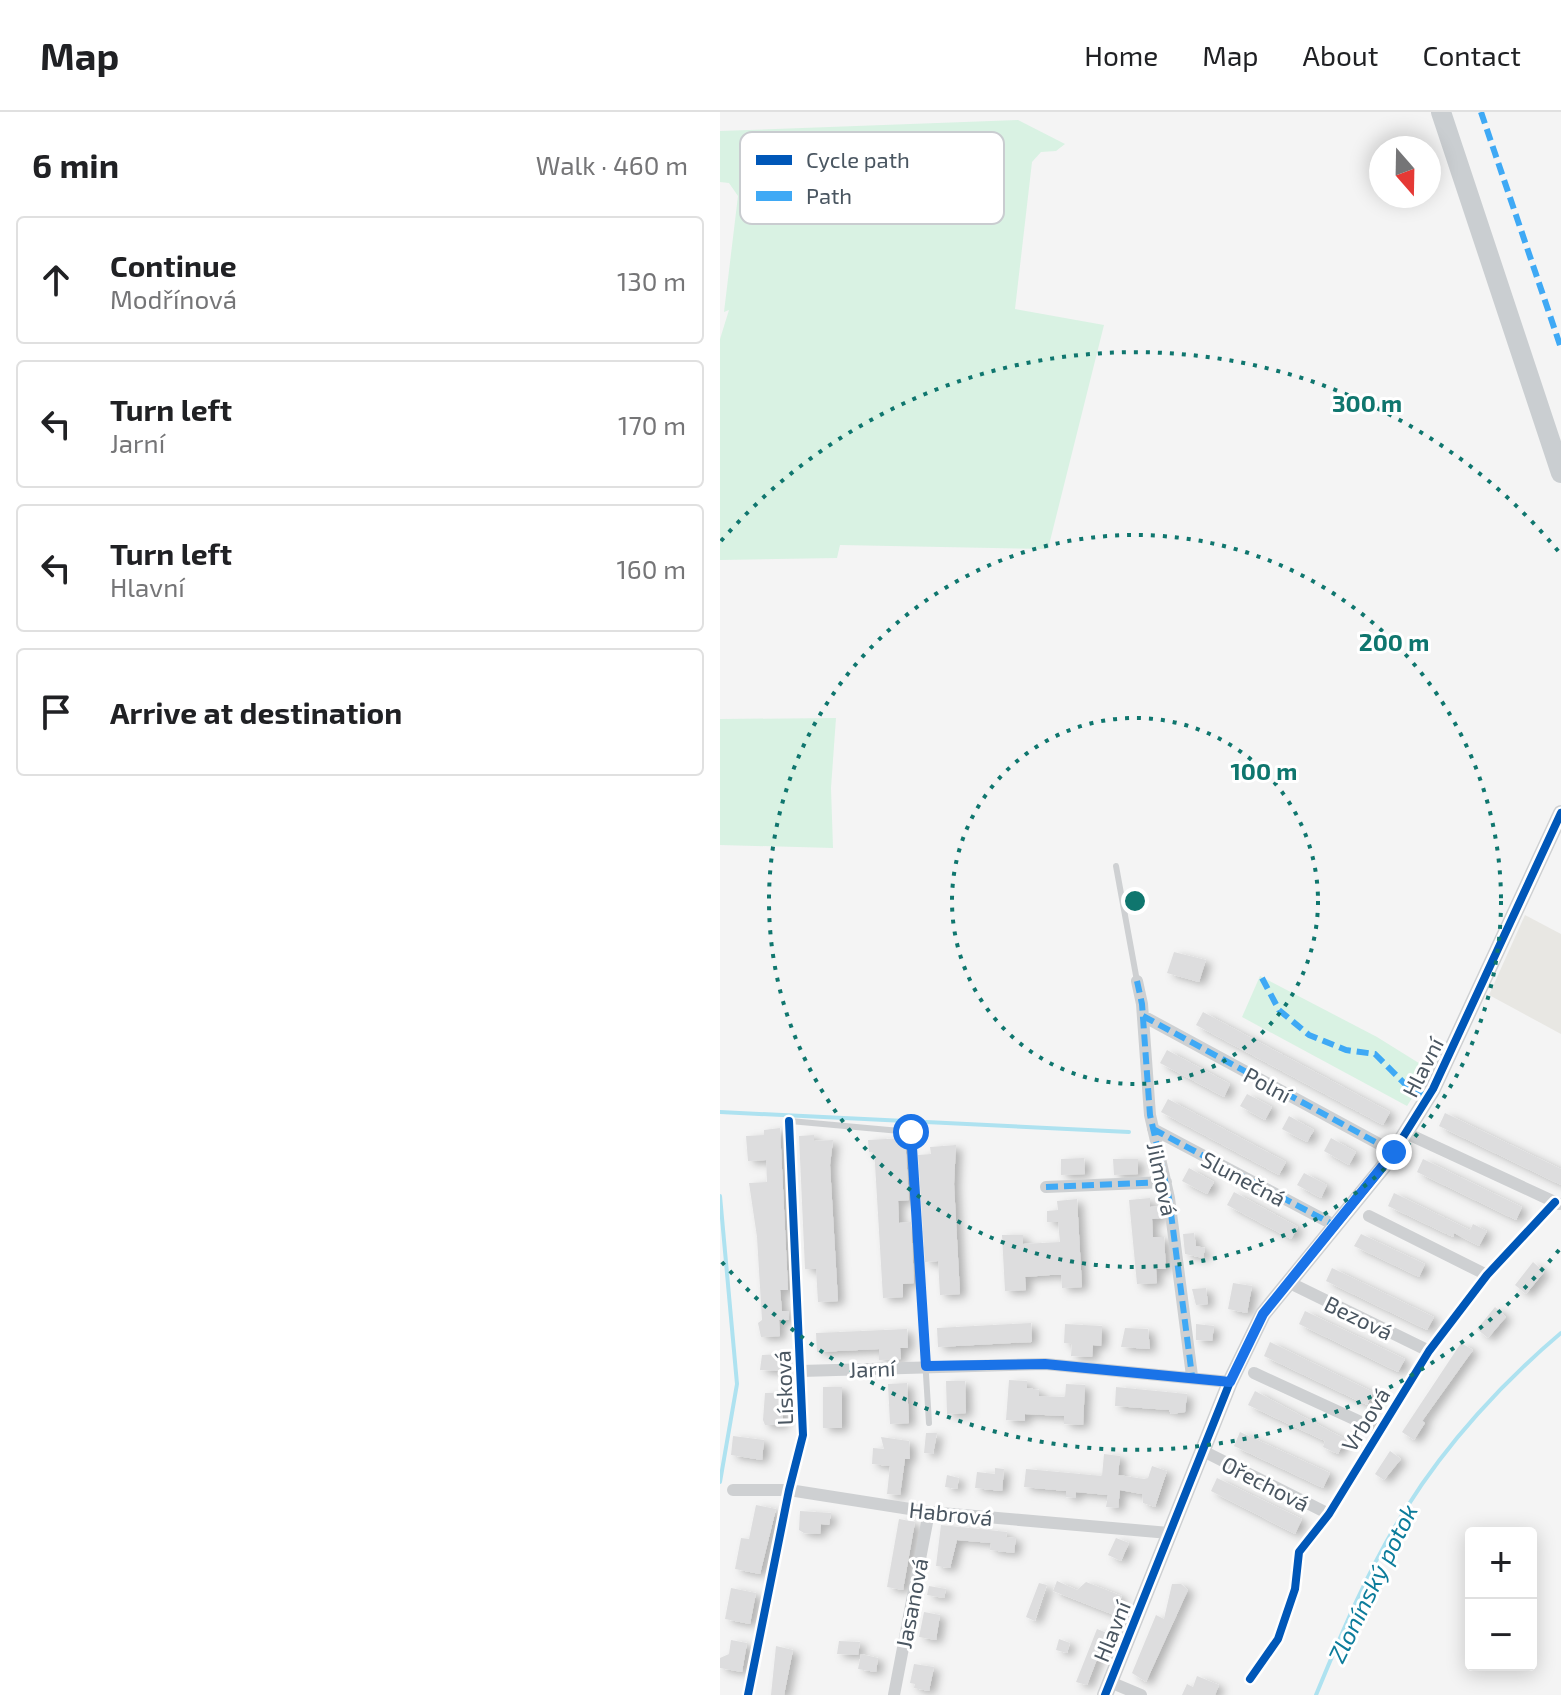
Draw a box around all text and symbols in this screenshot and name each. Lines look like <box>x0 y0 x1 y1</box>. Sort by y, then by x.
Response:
text: Map <box>40 32 119 78</box>
text: Home <box>1084 38 1158 72</box>
text: Map <box>1202 38 1259 72</box>
text: About <box>1303 38 1378 72</box>
text: Contact <box>1422 38 1521 72</box>
legend <box>740 132 1004 224</box>
north arrow <box>1369 136 1441 208</box>
text: 6 min <box>32 144 119 185</box>
text: Cycle path <box>806 146 910 172</box>
text: Walk · 460 m <box>536 149 688 180</box>
text: Path <box>806 182 852 208</box>
text: Continue <box>110 247 237 283</box>
icon: ahead <box>34 258 78 302</box>
text: 130 m <box>617 265 686 296</box>
text: Modřínová <box>110 283 237 314</box>
text: 300 m <box>1332 388 1402 417</box>
text: Turn left <box>110 391 232 427</box>
icon: left <box>34 402 78 446</box>
text: 170 m <box>618 409 686 440</box>
text: Jarní <box>110 427 165 458</box>
text: Turn left <box>110 535 232 571</box>
icon: left <box>34 546 78 590</box>
text: 160 m <box>617 553 686 584</box>
text: Hlavní <box>110 571 185 602</box>
text: 200 m <box>1359 627 1429 656</box>
icon: arrive <box>34 690 78 734</box>
text: Arrive at destination <box>110 694 402 730</box>
text: 100 m <box>1231 756 1297 785</box>
centre of rings <box>1121 887 1149 915</box>
street label: Hlavní <box>1396 1032 1449 1101</box>
street label: Polní <box>1240 1061 1298 1108</box>
route start <box>893 1114 929 1150</box>
route end <box>1376 1134 1412 1170</box>
street label: Jilmová <box>1143 1140 1183 1218</box>
street label: Slunečná <box>1197 1145 1291 1211</box>
street label: Bezová <box>1321 1289 1397 1345</box>
street label: Lísková <box>769 1350 797 1426</box>
street label: Jarní <box>848 1354 897 1382</box>
street label: Vrbová <box>1335 1382 1395 1456</box>
street label: Ořechová <box>1218 1450 1314 1516</box>
street label: Habrová <box>908 1496 994 1530</box>
water label: Zlonínský potok <box>1321 1499 1423 1667</box>
map controls <box>1465 1527 1537 1671</box>
button: + <box>1465 1527 1537 1599</box>
street label: Jasanová <box>890 1556 932 1650</box>
street label: Hlavní <box>1087 1595 1135 1665</box>
button: − <box>1465 1599 1537 1671</box>

